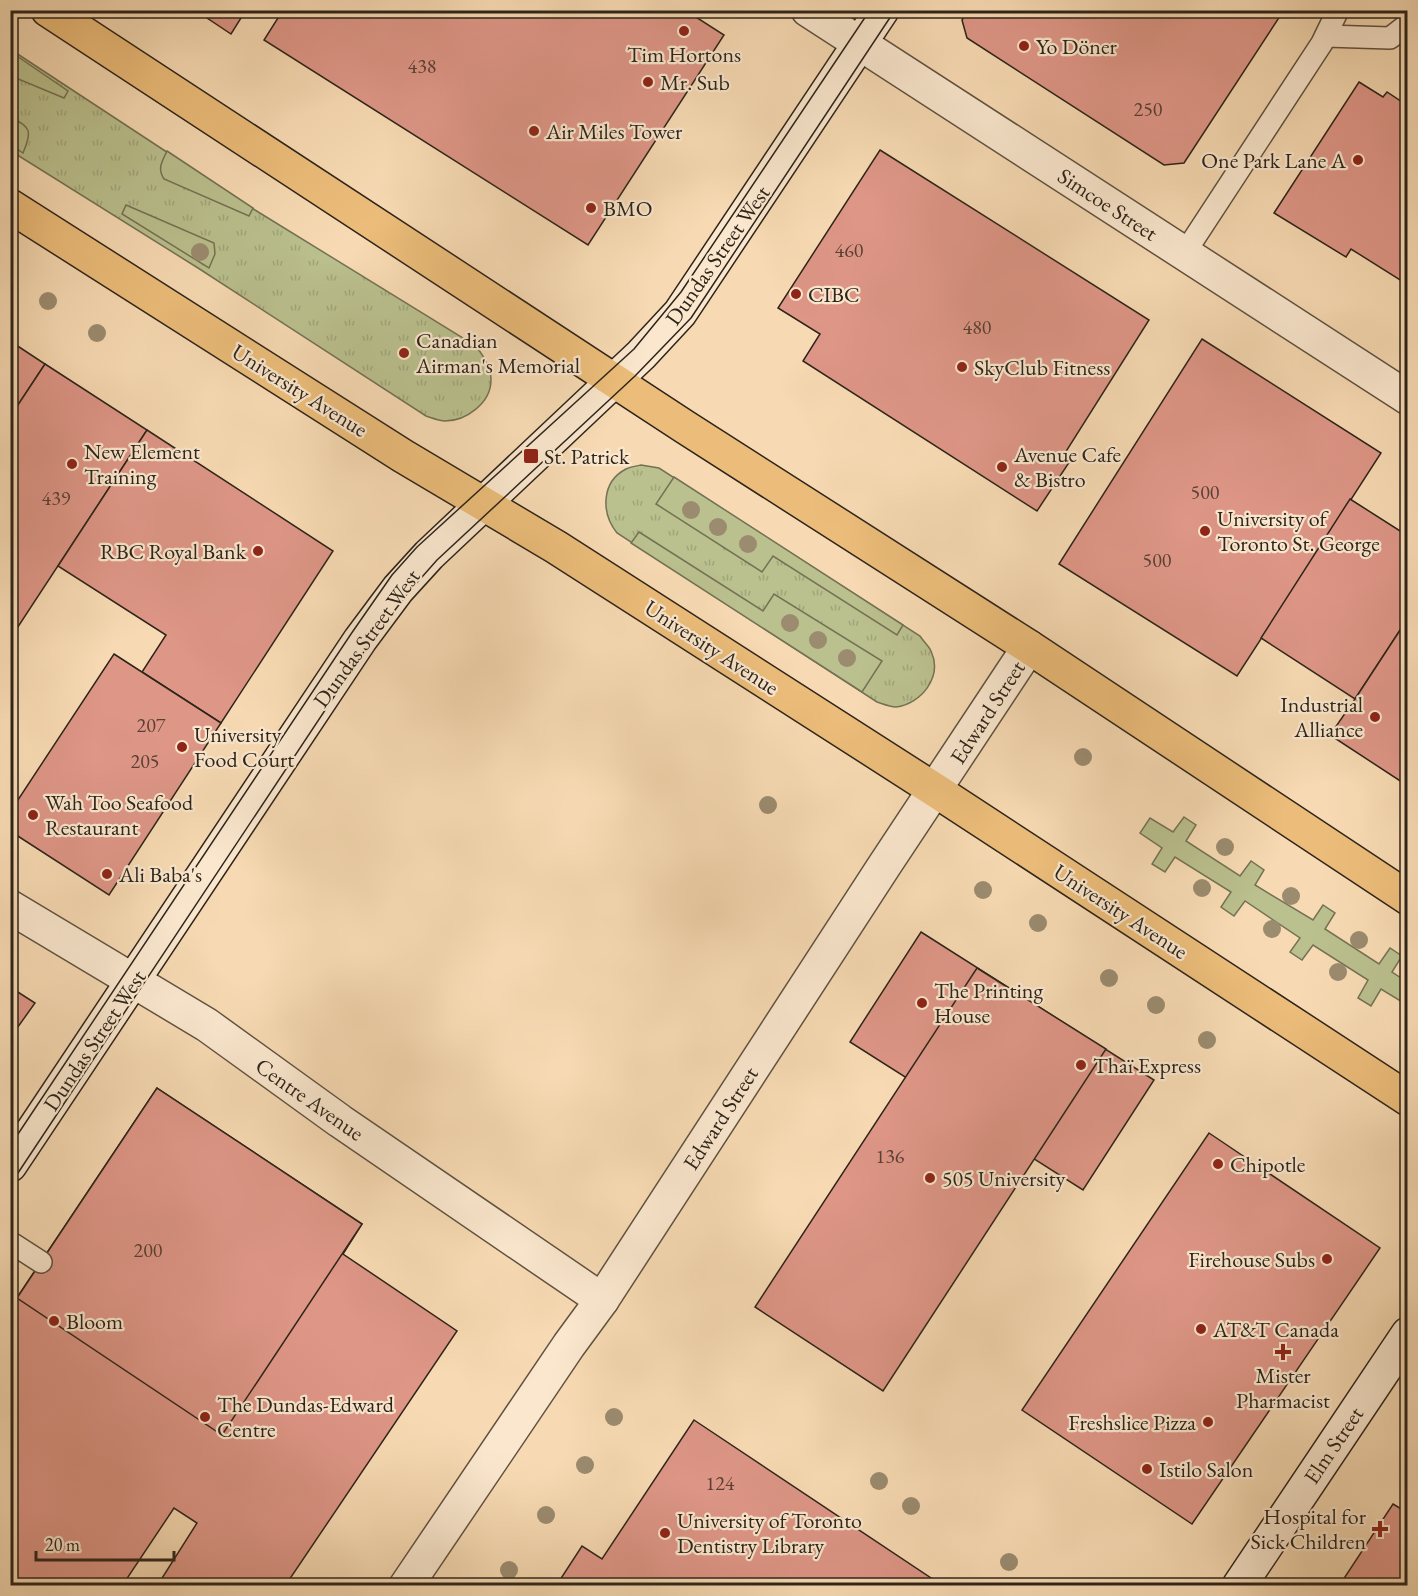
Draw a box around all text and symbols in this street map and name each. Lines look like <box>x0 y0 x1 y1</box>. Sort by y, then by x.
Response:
marker: Tim Hortons <box>677 24 691 38</box>
place label: Yo Döner <box>1036 32 1117 61</box>
marker: Yo Döner <box>1017 39 1031 53</box>
place label: Tim Hortons <box>627 40 741 69</box>
house number: 438 <box>408 53 436 79</box>
place label: Mr. Sub <box>660 68 730 97</box>
marker: Mr. Sub <box>641 75 655 89</box>
house number: 250 <box>1134 96 1163 122</box>
place label: Air Miles Tower <box>545 117 683 146</box>
marker: Air Miles Tower <box>527 124 541 138</box>
place label: One Park Lane A <box>1201 146 1347 175</box>
marker: One Park Lane A <box>1351 153 1365 167</box>
street label: Simcoe Street <box>1052 161 1163 248</box>
street label: Dundas Street West <box>658 180 777 331</box>
place label: BMO <box>603 194 653 223</box>
marker: BMO <box>584 201 598 215</box>
house number: 460 <box>835 237 864 263</box>
place label: CIBC <box>808 280 860 309</box>
marker: CIBC <box>789 287 803 301</box>
house number: 480 <box>963 314 992 340</box>
place label: Canadian Airman's Memorial <box>415 326 580 380</box>
street label: University Avenue <box>226 337 373 444</box>
marker: Canadian Airman's Memorial <box>397 346 411 360</box>
place label: SkyClub Fitness <box>974 353 1110 382</box>
marker: SkyClub Fitness <box>955 360 969 374</box>
place label: New Element Training <box>84 437 200 491</box>
place label: Avenue Cafe & Bistro <box>1013 440 1121 494</box>
place label: St. Patrick <box>544 442 630 471</box>
marker: St. Patrick <box>522 447 540 465</box>
marker: New Element Training <box>65 457 79 471</box>
marker: Avenue Cafe & Bistro <box>995 460 1009 474</box>
house number: 500 <box>1191 479 1220 505</box>
house number: 439 <box>42 485 71 511</box>
place label: University of Toronto St. George <box>1217 504 1380 558</box>
marker: University of Toronto St. George <box>1198 524 1212 538</box>
place label: RBC Royal Bank <box>100 537 247 566</box>
marker: RBC Royal Bank <box>251 544 265 558</box>
house number: 500 <box>1143 547 1172 573</box>
street label: Dundas Street West <box>306 563 427 713</box>
street label: University Avenue <box>639 593 785 702</box>
street label: Edward Street <box>943 655 1032 770</box>
place label: Industrial Alliance <box>1280 690 1363 744</box>
marker: Industrial Alliance <box>1368 710 1382 724</box>
house number: 207 <box>137 712 166 738</box>
place label: University Food Court <box>194 720 294 774</box>
marker: University Food Court <box>175 740 189 754</box>
house number: 205 <box>131 748 159 774</box>
place label: Wah Too Seafood Restaurant <box>45 788 194 842</box>
marker: Wah Too Seafood Restaurant <box>26 808 40 822</box>
street label: University Avenue <box>1048 857 1194 966</box>
place label: Ali Baba's <box>118 860 202 889</box>
marker: Ali Baba's <box>100 867 114 881</box>
street label: Dundas Street West <box>36 964 152 1117</box>
place label: The Printing House <box>934 976 1043 1030</box>
marker: The Printing House <box>915 996 929 1010</box>
street label: Centre Avenue <box>250 1051 370 1148</box>
place label: Thaï Express <box>1093 1051 1201 1080</box>
marker: Thaï Express <box>1074 1058 1088 1072</box>
street label: Edward Street <box>676 1061 765 1176</box>
house number: 136 <box>876 1143 905 1169</box>
place label: Chipotle <box>1230 1150 1306 1179</box>
marker: Chipotle <box>1211 1157 1225 1171</box>
place label: 505 University <box>942 1164 1066 1193</box>
marker: 505 University <box>923 1171 937 1185</box>
house number: 200 <box>134 1237 163 1263</box>
place label: Firehouse Subs <box>1188 1245 1315 1274</box>
marker: Firehouse Subs <box>1320 1252 1334 1266</box>
place label: Bloom <box>66 1307 123 1336</box>
marker: Bloom <box>47 1314 61 1328</box>
place label: AT&T Canada <box>1212 1315 1339 1344</box>
marker: AT&T Canada <box>1194 1322 1208 1336</box>
marker: Mister Pharmacist <box>1276 1345 1290 1359</box>
place label: Mister Pharmacist <box>1236 1361 1330 1415</box>
place label: The Dundas-Edward Centre <box>217 1390 395 1444</box>
street label: Elm Street <box>1297 1401 1370 1490</box>
place label: Freshslice Pizza <box>1068 1408 1196 1437</box>
marker: The Dundas-Edward Centre <box>198 1410 212 1424</box>
marker: Freshslice Pizza <box>1201 1415 1215 1429</box>
place label: Istilo Salon <box>1159 1455 1254 1484</box>
marker: Istilo Salon <box>1140 1462 1154 1476</box>
house number: 124 <box>706 1470 735 1496</box>
place label: Hospital for Sick Children <box>1250 1502 1367 1556</box>
place label: University of Toronto Dentistry Library <box>677 1506 862 1560</box>
marker: Hospital for Sick Children <box>1371 1520 1389 1538</box>
scale bar <box>36 1524 174 1562</box>
marker: University of Toronto Dentistry Library <box>658 1526 672 1540</box>
text: 20 m <box>45 1533 80 1556</box>

